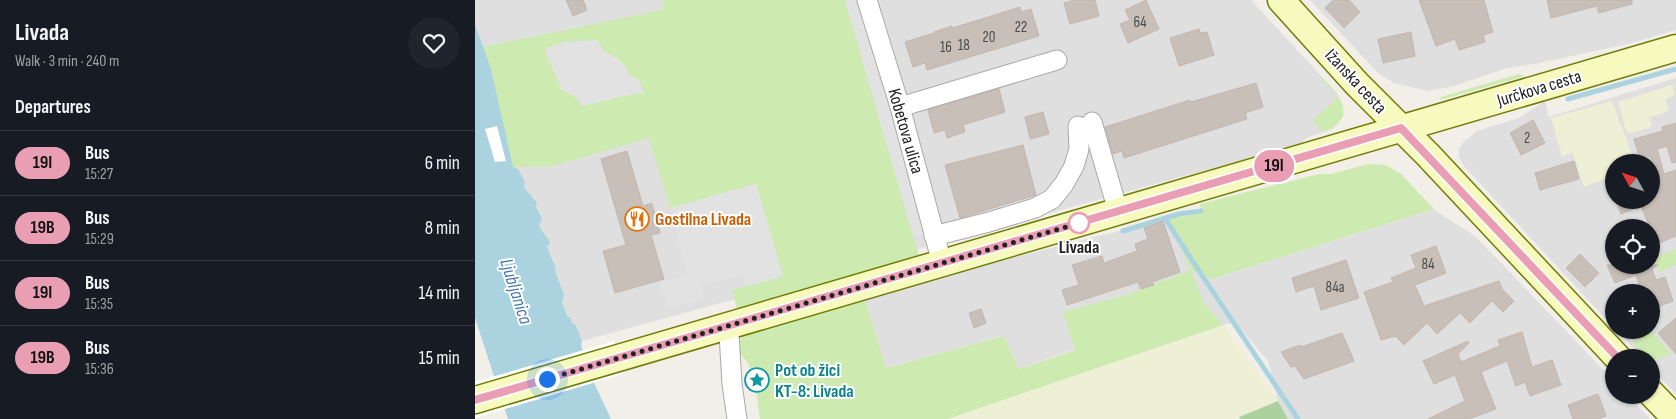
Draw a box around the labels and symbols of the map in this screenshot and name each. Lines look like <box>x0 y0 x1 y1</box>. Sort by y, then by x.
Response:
house number: 64 <box>1133 13 1147 32</box>
house number: 22 <box>1015 18 1027 37</box>
house number: 20 <box>983 28 995 47</box>
house number: 18 <box>958 36 970 55</box>
house number: 16 <box>940 38 952 57</box>
street label: Ižanska cesta <box>1320 45 1391 118</box>
street label: Jurčkova cesta <box>1494 66 1584 112</box>
street label: Kobetova ulica <box>883 86 928 176</box>
house number: 2 <box>1524 129 1530 148</box>
line badge: 19I <box>1245 150 1303 182</box>
north arrow <box>1605 154 1660 209</box>
restaurant icon: Gostilna Livada <box>624 206 650 232</box>
place label: Gostilna Livada <box>655 209 751 230</box>
marker: Livada <box>1068 212 1090 234</box>
place label: Livada <box>1059 237 1099 258</box>
house number: 84 <box>1421 255 1435 274</box>
water label: Ljubljanica <box>494 256 537 327</box>
house number: 84a <box>1326 278 1345 297</box>
place label: Pot ob žici KT-8: Livada <box>775 360 854 402</box>
your location <box>535 367 560 392</box>
place icon: Pot ob žici KT-8: Livada <box>744 367 770 393</box>

